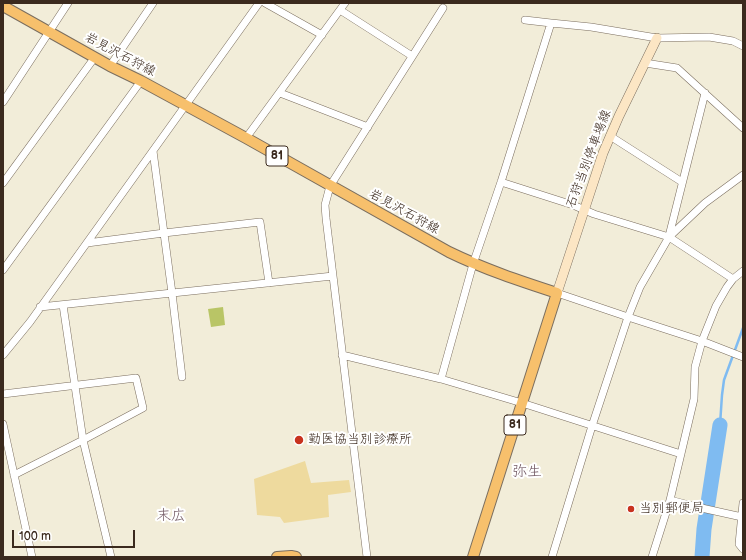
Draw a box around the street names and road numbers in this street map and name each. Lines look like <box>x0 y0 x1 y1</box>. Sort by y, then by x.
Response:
street label: 岩見沢石狩線 <box>82 30 158 80</box>
street label: 石狩当別停車場線 <box>563 108 615 210</box>
road number: 81 <box>266 146 288 166</box>
street label: 岩見沢石狩線 <box>366 186 442 238</box>
road number: 81 <box>504 415 526 435</box>

